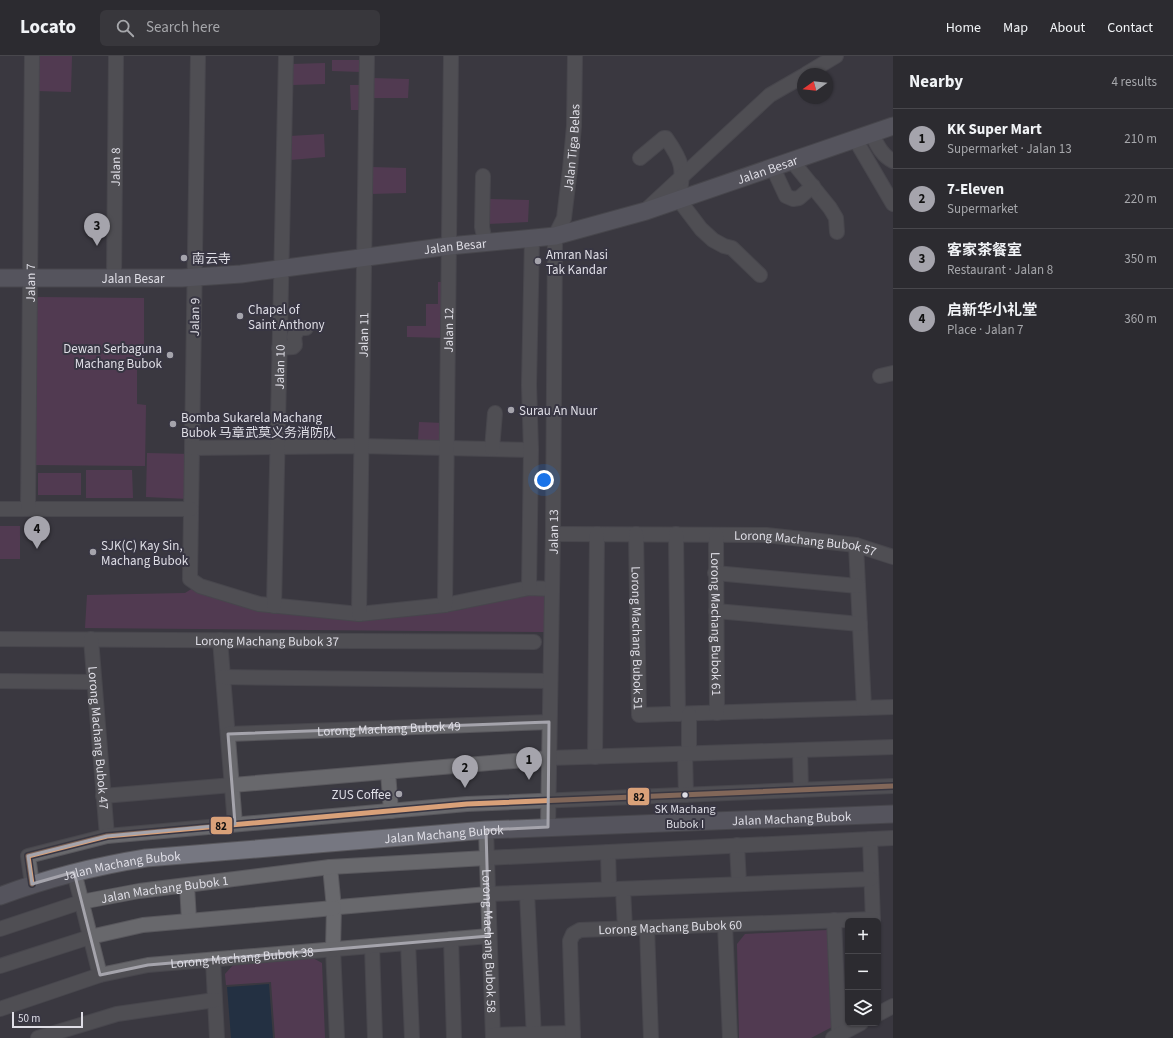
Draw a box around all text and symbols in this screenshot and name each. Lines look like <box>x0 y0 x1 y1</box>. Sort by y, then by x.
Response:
search box <box>100 10 380 46</box>
text: Locato <box>20 14 76 41</box>
icon: search <box>114 17 136 39</box>
text: Search here <box>146 17 220 38</box>
text: Home <box>946 18 981 38</box>
text: Map <box>1003 18 1028 38</box>
text: About <box>1050 18 1085 38</box>
text: Contact <box>1107 18 1153 38</box>
north arrow <box>797 68 833 104</box>
text: Nearby <box>909 70 963 94</box>
text: 4 results <box>1112 73 1157 91</box>
street label: Jalan Tiga Belas <box>559 103 584 192</box>
text: KK Super Mart <box>947 119 1042 140</box>
text: 1 <box>919 130 925 148</box>
text: 210 m <box>1124 130 1157 148</box>
text: Supermarket · Jalan 13 <box>947 140 1072 158</box>
street label: Jalan 8 <box>107 147 125 187</box>
street label: Jalan Besar <box>735 151 801 189</box>
text: 7-Eleven <box>947 179 1004 200</box>
text: 2 <box>919 190 925 208</box>
text: 220 m <box>1124 190 1157 208</box>
text: Supermarket <box>947 200 1018 218</box>
pin: 3 <box>84 213 110 246</box>
street label: Jalan Besar <box>423 234 488 259</box>
text: 客家茶餐室 <box>947 240 1022 261</box>
place label: Amran Nasi Tak Kandar <box>546 246 608 279</box>
place label: 南云寺 <box>192 250 231 268</box>
text: 3 <box>919 250 925 268</box>
text: 350 m <box>1124 250 1157 268</box>
marker: 南云寺 <box>179 253 189 263</box>
marker: Amran Nasi Tak Kandar <box>533 256 543 266</box>
text: Restaurant · Jalan 8 <box>947 261 1053 279</box>
street label: Jalan 7 <box>22 263 40 303</box>
street label: Jalan Besar <box>101 270 165 288</box>
street label: Jalan 9 <box>186 297 204 337</box>
text: 启新华小礼堂 <box>947 300 1037 321</box>
place label: Chapel of Saint Anthony <box>248 301 325 334</box>
street label: Jalan 12 <box>440 307 458 353</box>
text: 4 <box>919 310 925 328</box>
text: 360 m <box>1124 310 1157 328</box>
marker: Chapel of Saint Anthony <box>235 311 245 321</box>
street label: Jalan 11 <box>355 312 373 358</box>
text: Place · Jalan 7 <box>947 321 1024 339</box>
place label: Dewan Serbaguna Machang Bubok <box>63 340 163 373</box>
street label: Jalan 10 <box>271 344 290 390</box>
marker: Dewan Serbaguna Machang Bubok <box>165 350 175 360</box>
place label: Surau An Nuur <box>519 402 598 420</box>
marker: Surau An Nuur <box>506 405 516 415</box>
place label: Bomba Sukarela Machang Bubok 马章武莫义务消防队 <box>181 409 336 442</box>
marker: Bomba Sukarela Machang Bubok 马章武莫义务消防队 <box>168 419 178 429</box>
your location <box>534 470 554 490</box>
street label: Jalan 13 <box>545 509 563 555</box>
pin: 4 <box>24 516 50 549</box>
street label: Lorong Machang Bubok 57 <box>734 527 879 561</box>
place label: SJK(C) Kay Sin, Machang Bubok <box>101 537 189 570</box>
marker: SJK(C) Kay Sin, Machang Bubok <box>88 547 98 557</box>
street label: Lorong Machang Bubok 61 <box>706 552 725 696</box>
street label: Lorong Machang Bubok 51 <box>627 566 647 710</box>
street label: Lorong Machang Bubok 37 <box>195 632 339 651</box>
street label: Lorong Machang Bubok 47 <box>83 665 113 810</box>
street label: Lorong Machang Bubok 49 <box>317 717 461 741</box>
pin: 1 <box>516 747 542 780</box>
pin: 2 <box>452 755 478 788</box>
place label: ZUS Coffee <box>332 786 391 804</box>
line badge: 82 <box>627 787 650 806</box>
marker: ZUS Coffee <box>394 789 404 799</box>
text: 82 <box>633 790 645 805</box>
marker: SK Machang Bubok I <box>680 790 690 800</box>
place label: SK Machang Bubok I <box>654 801 716 833</box>
street label: Jalan Machang Bubok <box>731 808 852 830</box>
line badge: 82 <box>210 816 233 835</box>
text: 82 <box>215 819 227 834</box>
street label: Jalan Machang Bubok <box>384 821 505 848</box>
street label: Jalan Machang Bubok <box>61 847 182 885</box>
street label: Lorong Machang Bubok 58 <box>477 869 500 1013</box>
street label: Jalan Machang Bubok 1 <box>99 872 230 908</box>
street label: Lorong Machang Bubok 60 <box>598 916 742 939</box>
map controls <box>845 918 881 1026</box>
button: + <box>845 918 881 954</box>
street label: Lorong Machang Bubok 38 <box>170 943 315 973</box>
button: − <box>845 954 881 990</box>
button: layers <box>845 990 881 1026</box>
scale bar <box>12 1010 83 1029</box>
text: 50 m <box>18 1011 40 1026</box>

